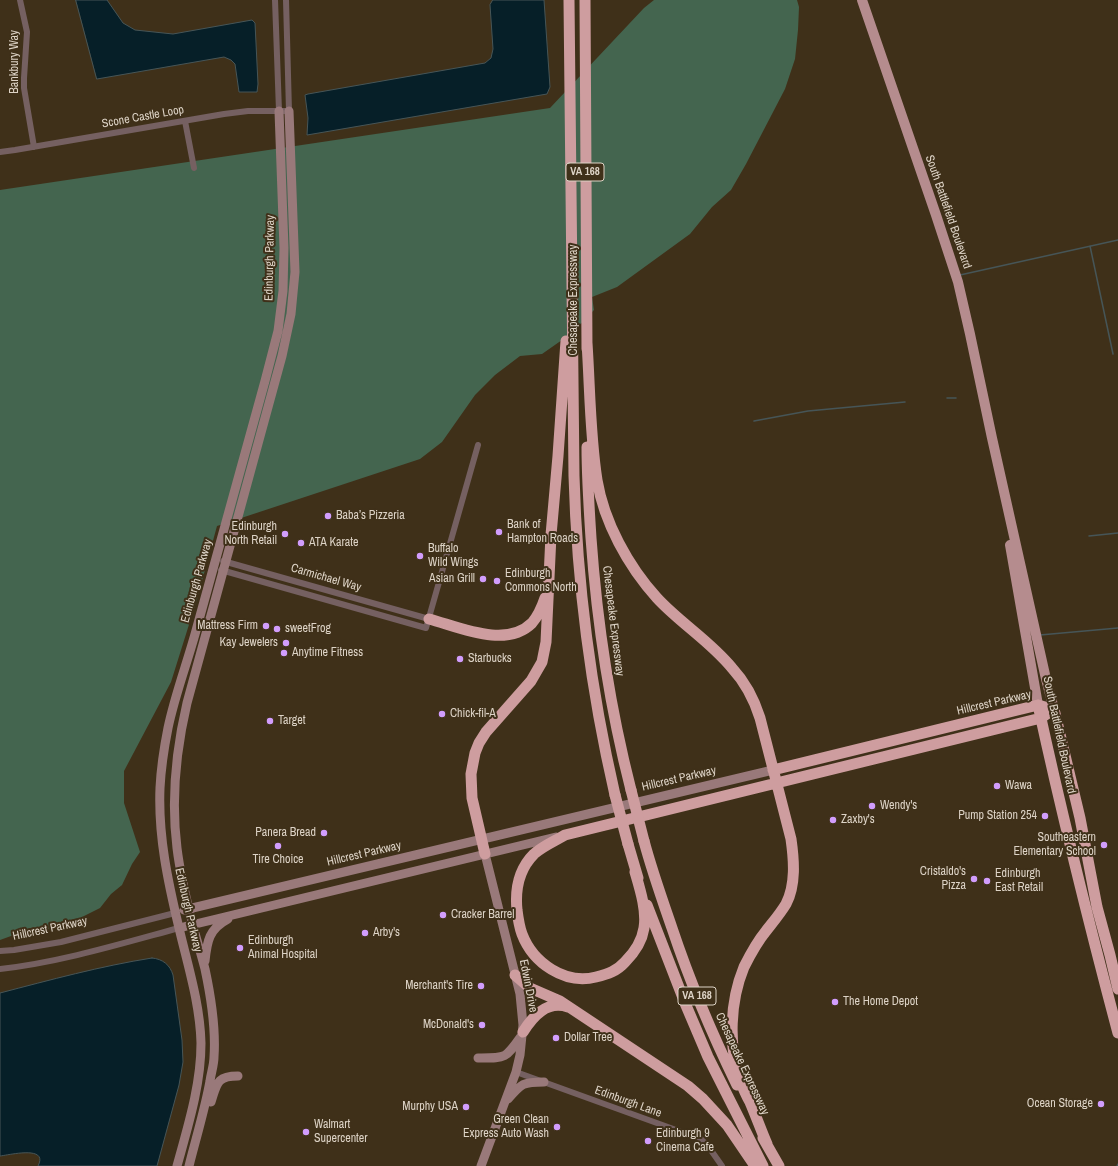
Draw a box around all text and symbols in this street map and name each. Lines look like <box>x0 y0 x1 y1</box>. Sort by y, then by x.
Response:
street label: Bankbury Way <box>8 30 22 94</box>
street label: Scone Castle Loop <box>101 103 185 131</box>
street label: South Battlefield Boulevard <box>922 153 974 271</box>
road number: VA 168 <box>566 163 604 181</box>
street label: Edinburgh Parkway <box>262 215 278 301</box>
street label: Chesapeake Expressway <box>567 244 581 356</box>
place label: Baba’s Pizzeria <box>336 509 405 523</box>
marker: Baba’s Pizzeria <box>323 511 333 521</box>
place label: Bank of Hampton Roads <box>507 518 578 546</box>
place label: Edinburgh North Retail <box>225 520 277 548</box>
marker: Bank of Hampton Roads <box>494 527 504 537</box>
marker: Edinburgh North Retail <box>280 529 290 539</box>
place label: ATA Karate <box>309 536 358 550</box>
street label: Edinburgh Parkway <box>178 538 216 624</box>
marker: ATA Karate <box>296 538 306 548</box>
place label: Buffalo Wild Wings <box>428 542 478 570</box>
marker: Buffalo Wild Wings <box>415 551 425 561</box>
street label: Carmichael Way <box>289 561 363 595</box>
street label: Chesapeake Expressway <box>599 565 627 677</box>
place label: Edinburgh Commons North <box>505 567 577 595</box>
place label: Asian Grill <box>429 572 475 586</box>
marker: Asian Grill <box>478 574 488 584</box>
marker: Edinburgh Commons North <box>492 576 502 586</box>
place label: Mattress Firm <box>197 619 258 633</box>
marker: Mattress Firm <box>261 621 271 631</box>
place label: sweetFrog <box>285 622 331 636</box>
marker: sweetFrog <box>272 624 282 634</box>
place label: Kay Jewelers <box>219 636 278 650</box>
marker: Kay Jewelers <box>281 638 291 648</box>
place label: Anytime Fitness <box>292 646 363 660</box>
marker: Anytime Fitness <box>279 648 289 658</box>
place label: Starbucks <box>468 652 512 666</box>
marker: Starbucks <box>455 654 465 664</box>
street label: South Battlefield Boulevard <box>1040 675 1078 795</box>
street label: Hillcrest Parkway <box>955 687 1033 719</box>
place label: Chick-fil-A <box>450 707 496 721</box>
marker: Chick-fil-A <box>437 709 447 719</box>
place label: Target <box>278 714 306 728</box>
marker: Target <box>265 716 275 726</box>
street label: Hillcrest Parkway <box>640 763 718 795</box>
place label: Wawa <box>1005 779 1032 793</box>
marker: Wawa <box>992 781 1002 791</box>
place label: Wendy's <box>880 799 917 813</box>
marker: Wendy's <box>867 801 877 811</box>
place label: Pump Station 254 <box>958 809 1037 823</box>
marker: Pump Station 254 <box>1040 811 1050 821</box>
place label: Zaxby's <box>841 813 875 827</box>
marker: Zaxby's <box>828 815 838 825</box>
place label: Panera Bread <box>255 826 316 840</box>
marker: Panera Bread <box>319 828 329 838</box>
place label: Southeastern Elementary School <box>1013 831 1096 859</box>
street label: Hillcrest Parkway <box>325 838 403 870</box>
marker: Southeastern Elementary School <box>1099 840 1109 850</box>
marker: Tire Choice <box>273 841 283 851</box>
place label: Tire Choice <box>252 853 304 867</box>
place label: Cristaldo's Pizza <box>920 865 966 893</box>
street label: Edinburgh Parkway <box>171 867 205 953</box>
place label: Edinburgh East Retail <box>995 867 1043 895</box>
marker: Cristaldo's Pizza <box>969 874 979 884</box>
marker: Edinburgh East Retail <box>982 876 992 886</box>
place label: Cracker Barrel <box>451 908 514 922</box>
marker: Cracker Barrel <box>438 910 448 920</box>
street label: Hillcrest Parkway <box>11 914 89 944</box>
place label: Arby's <box>373 926 400 940</box>
marker: Arby's <box>360 928 370 938</box>
place label: Edinburgh Animal Hospital <box>248 934 317 962</box>
marker: Edinburgh Animal Hospital <box>235 943 245 953</box>
street label: Edwin Drive <box>516 958 540 1014</box>
place label: Merchant's Tire <box>405 979 473 993</box>
marker: Merchant's Tire <box>476 981 486 991</box>
road number: VA 168 <box>678 987 716 1005</box>
place label: The Home Depot <box>843 995 918 1009</box>
marker: The Home Depot <box>830 997 840 1007</box>
street label: Chesapeake Expressway <box>712 1011 772 1117</box>
place label: McDonald's <box>423 1018 474 1032</box>
marker: McDonald's <box>477 1020 487 1030</box>
place label: Dollar Tree <box>564 1031 612 1045</box>
marker: Dollar Tree <box>551 1033 561 1043</box>
street label: Edinburgh Lane <box>593 1083 663 1121</box>
place label: Ocean Storage <box>1027 1097 1093 1111</box>
marker: Ocean Storage <box>1096 1099 1106 1109</box>
place label: Murphy USA <box>402 1100 458 1114</box>
marker: Murphy USA <box>461 1102 471 1112</box>
place label: Green Clean Express Auto Wash <box>463 1113 549 1141</box>
place label: Walmart Supercenter <box>314 1118 368 1146</box>
marker: Green Clean Express Auto Wash <box>552 1122 562 1132</box>
marker: Walmart Supercenter <box>301 1127 311 1137</box>
place label: Edinburgh 9 Cinema Cafe <box>656 1127 714 1155</box>
marker: Edinburgh 9 Cinema Cafe <box>643 1136 653 1146</box>

